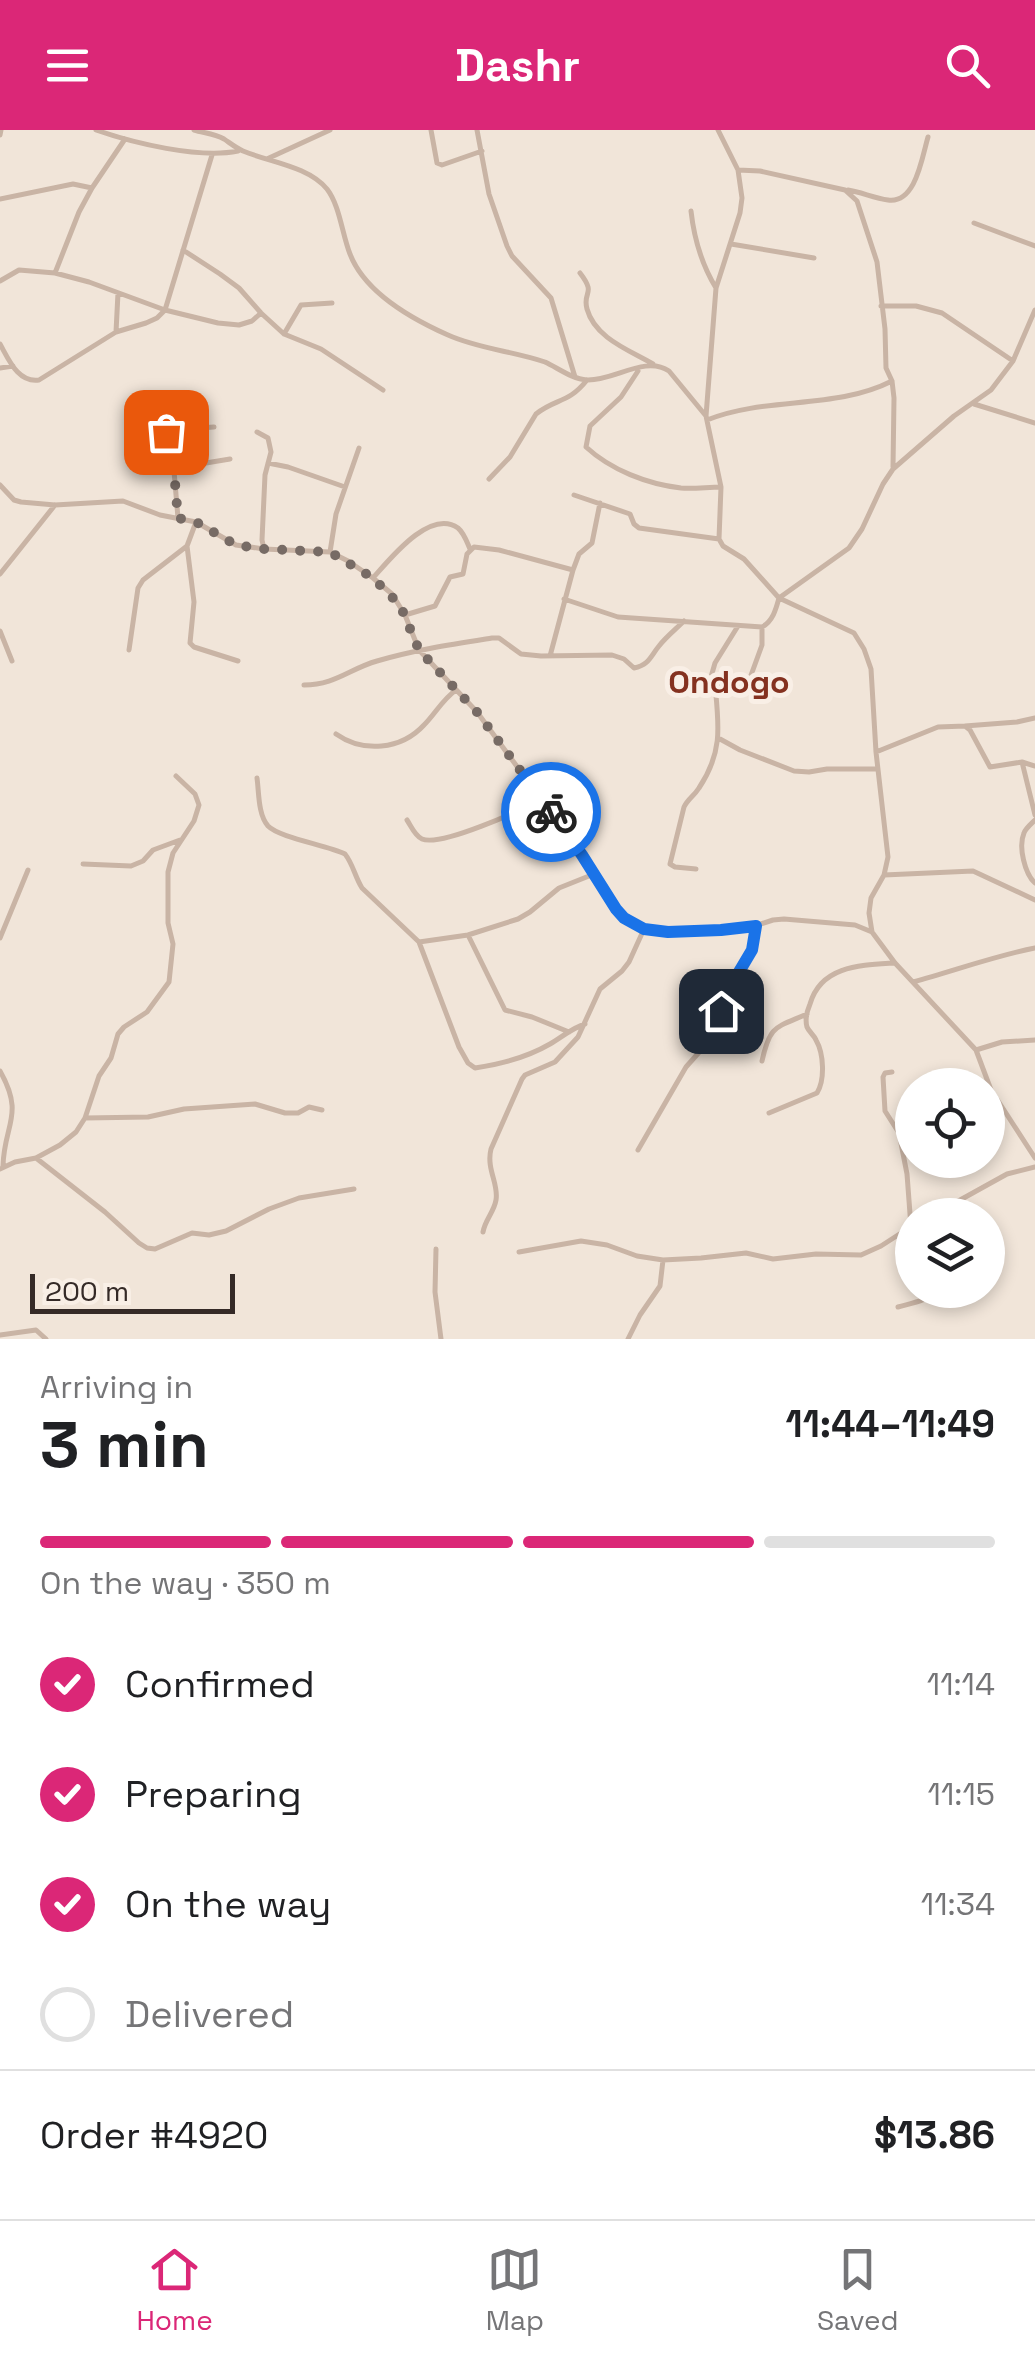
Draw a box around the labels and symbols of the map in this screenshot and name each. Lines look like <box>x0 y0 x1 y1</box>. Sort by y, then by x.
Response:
pin <box>124 390 209 475</box>
district label: Ondogo <box>668 662 790 702</box>
courier <box>501 762 601 862</box>
pin <box>679 969 764 1054</box>
scale bar <box>30 1269 235 1314</box>

